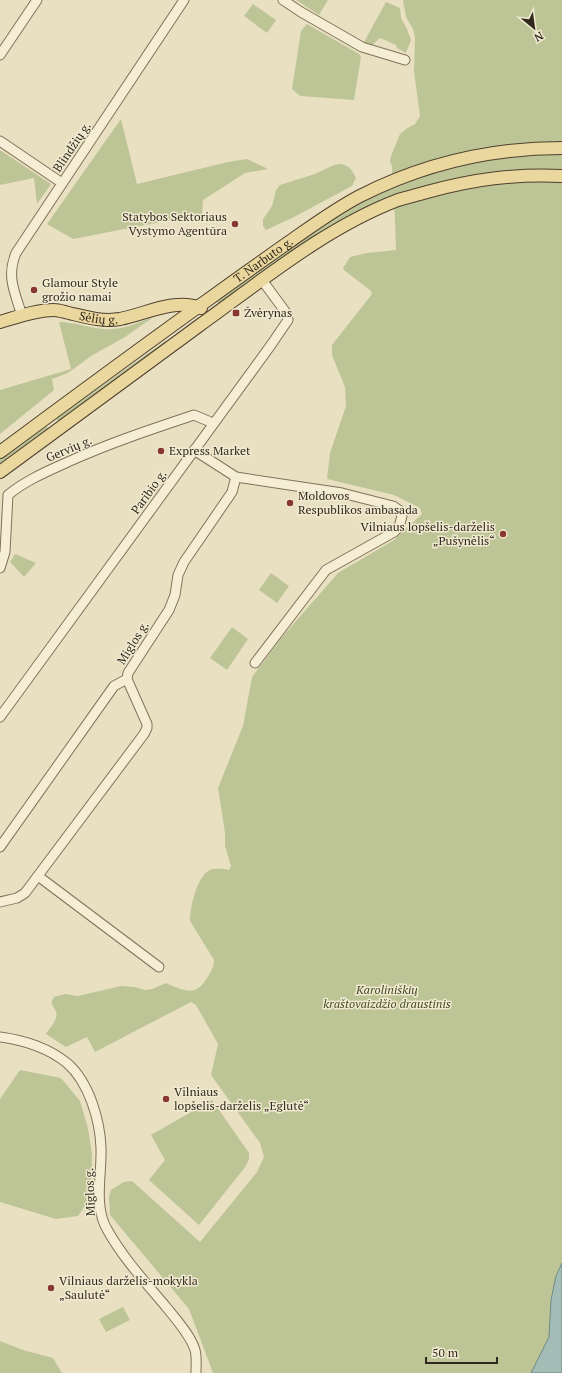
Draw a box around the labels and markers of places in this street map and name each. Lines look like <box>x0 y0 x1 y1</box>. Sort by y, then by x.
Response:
place label: Statybos Sektoriaus Vystymo Agentūra <box>122 209 227 238</box>
marker: Statybos Sektoriaus Vystymo Agentūra <box>230 219 240 229</box>
place label: Glamour Style grožio namai <box>42 275 118 304</box>
marker: Glamour Style grožio namai <box>29 285 39 295</box>
place label: Žvėrynas <box>244 305 292 320</box>
marker: Žvėrynas <box>231 308 241 318</box>
place label: Express Market <box>169 443 251 458</box>
marker: Express Market <box>156 446 166 456</box>
place label: Moldovos Respublikos ambasada <box>298 488 418 517</box>
marker: Moldovos Respublikos ambasada <box>285 498 295 508</box>
place label: Vilniaus lopšelis-darželis „Pušynėlis“ <box>360 519 495 548</box>
marker: Vilniaus lopšelis-darželis „Pušynėlis“ <box>498 529 508 539</box>
place label: Vilniaus lopšelis-darželis „Eglutė“ <box>174 1084 309 1113</box>
marker: Vilniaus lopšelis-darželis „Eglutė“ <box>161 1094 171 1104</box>
place label: Vilniaus darželis-mokykla „Saulutė“ <box>59 1273 198 1302</box>
marker: Vilniaus darželis-mokykla „Saulutė“ <box>46 1283 56 1293</box>

